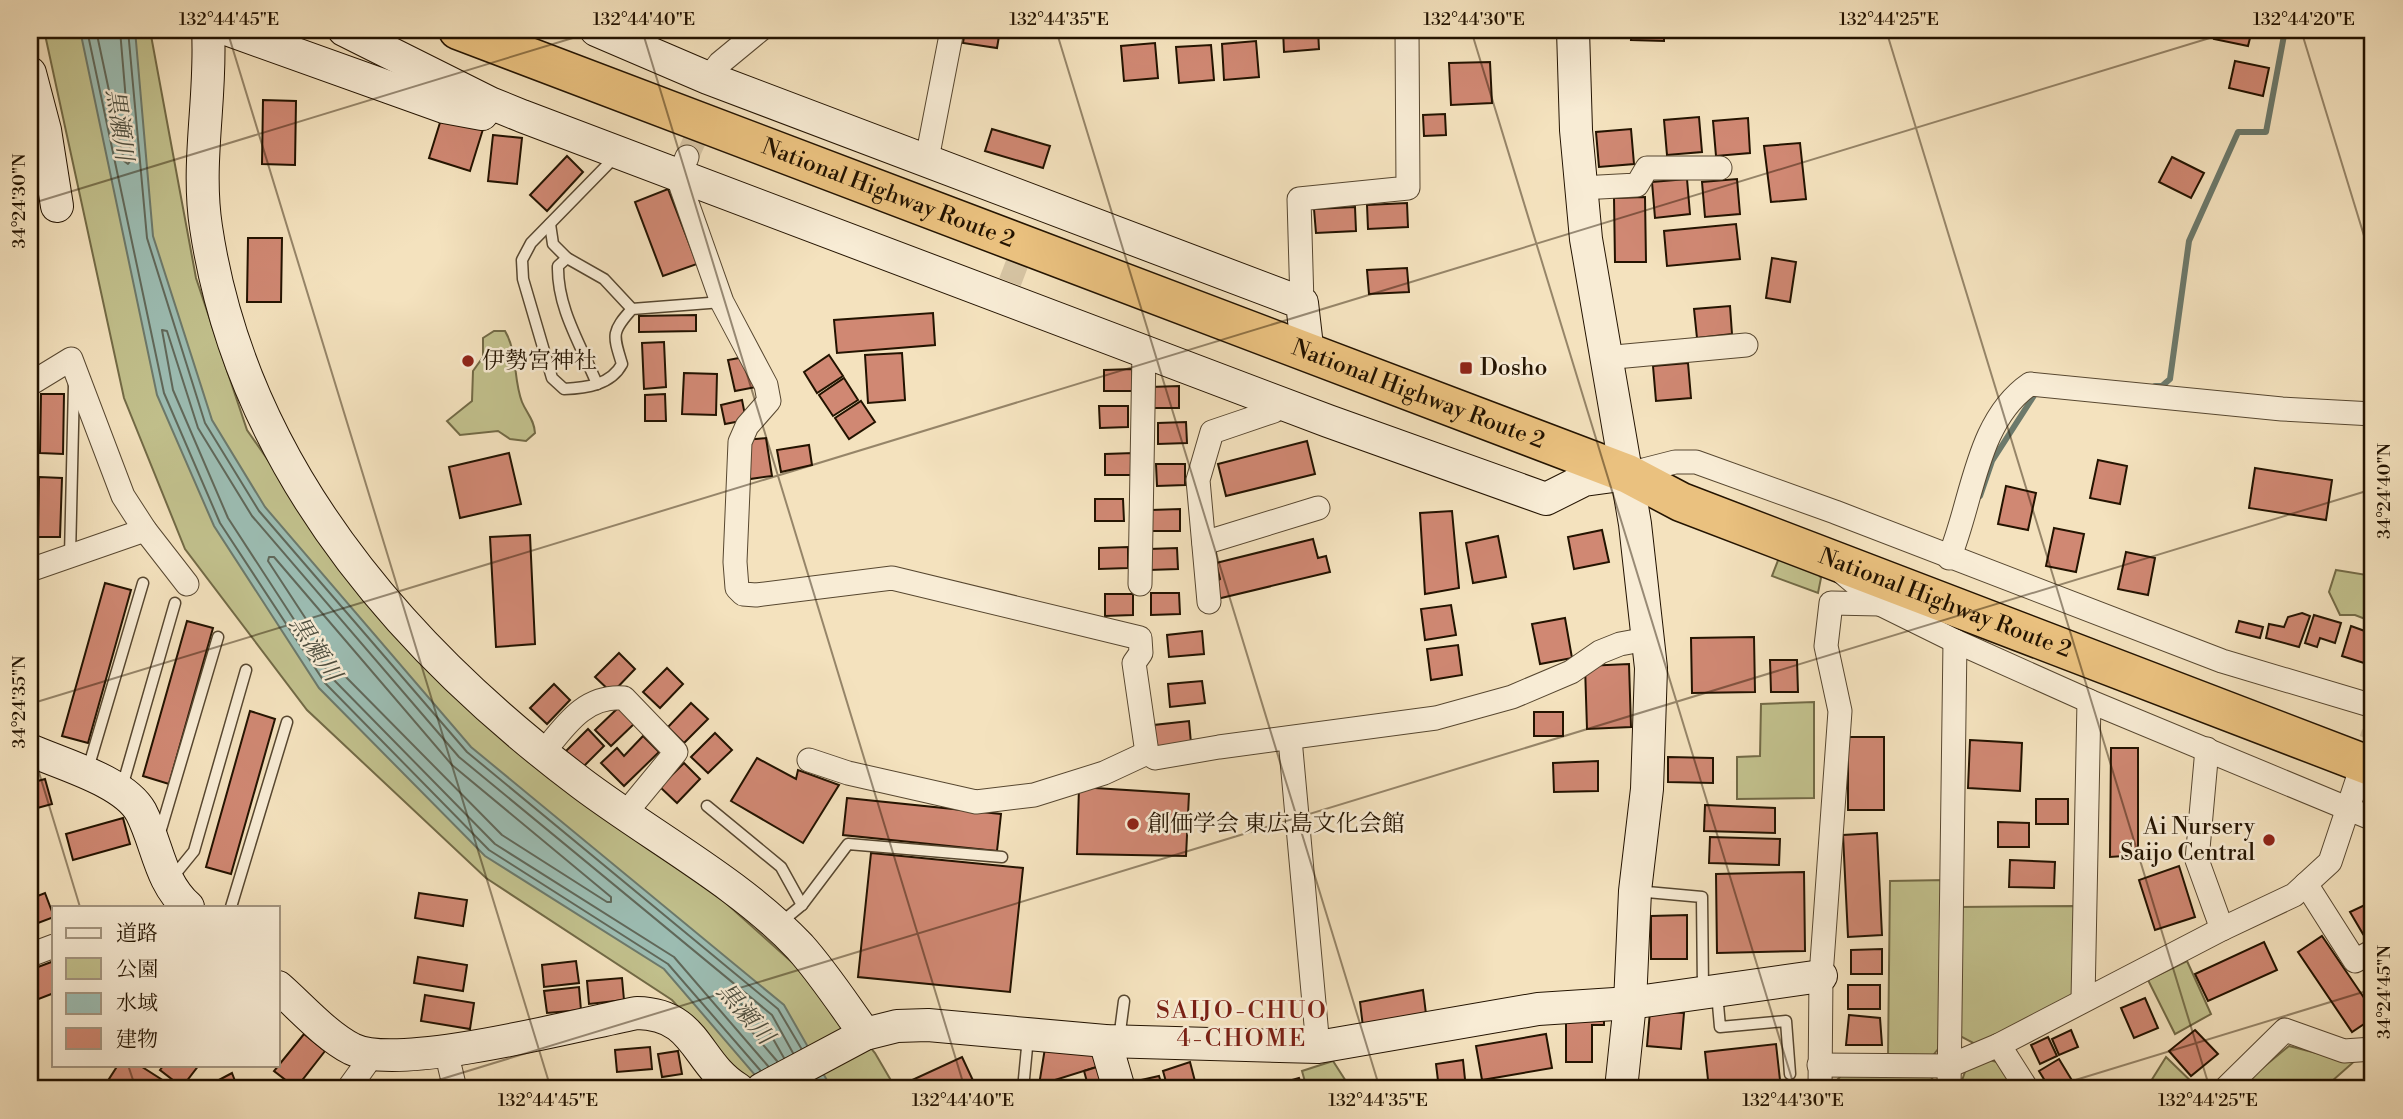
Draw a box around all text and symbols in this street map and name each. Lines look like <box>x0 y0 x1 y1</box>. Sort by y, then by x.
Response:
text: 132°44'45"E <box>179 8 279 31</box>
text: 132°44'40"E <box>593 8 695 31</box>
text: 132°44'35"E <box>1009 8 1109 31</box>
text: 132°44'30"E <box>1423 8 1525 31</box>
text: 132°44'25"E <box>1839 8 1939 31</box>
text: 132°44'20"E <box>2253 8 2355 31</box>
water label: 黒瀬川 <box>99 87 139 166</box>
street label: National Highway Route 2 <box>758 133 1018 254</box>
text: 34°24'30"N <box>8 153 31 249</box>
street label: National Highway Route 2 <box>1288 334 1549 455</box>
place label: 伊勢宮神社 <box>482 347 597 375</box>
marker: 伊勢宮神社 <box>460 353 476 369</box>
place label: Dosho <box>1480 354 1548 382</box>
marker: Dosho <box>1458 360 1474 376</box>
text: 34°24'40"N <box>2373 443 2396 539</box>
street label: National Highway Route 2 <box>1815 542 2075 664</box>
water label: 黒瀬川 <box>283 611 349 690</box>
text: 34°24'35"N <box>8 655 31 748</box>
place label: 創価学会 東広島文化会館 <box>1147 810 1405 838</box>
place label: Ai Nursery Saijo Central <box>2120 813 2256 867</box>
marker: 創価学会 東広島文化会館 <box>1125 816 1141 832</box>
marker: Ai Nursery Saijo Central <box>2261 832 2277 848</box>
legend <box>52 906 280 1066</box>
text: 道路 <box>116 921 158 947</box>
text: 34°24'45"N <box>2373 945 2396 1039</box>
text: 公園 <box>116 957 158 983</box>
water label: 黒瀬川 <box>710 977 782 1053</box>
text: 水域 <box>116 991 158 1017</box>
district label: SAIJO-CHUO 4-CHOME <box>1156 996 1328 1054</box>
text: 建物 <box>116 1027 158 1053</box>
text: 132°44'45"E <box>498 1089 598 1112</box>
text: 132°44'40"E <box>912 1089 1014 1112</box>
text: 132°44'35"E <box>1328 1089 1428 1112</box>
text: 132°44'30"E <box>1742 1089 1844 1112</box>
text: 132°44'25"E <box>2158 1089 2258 1112</box>

